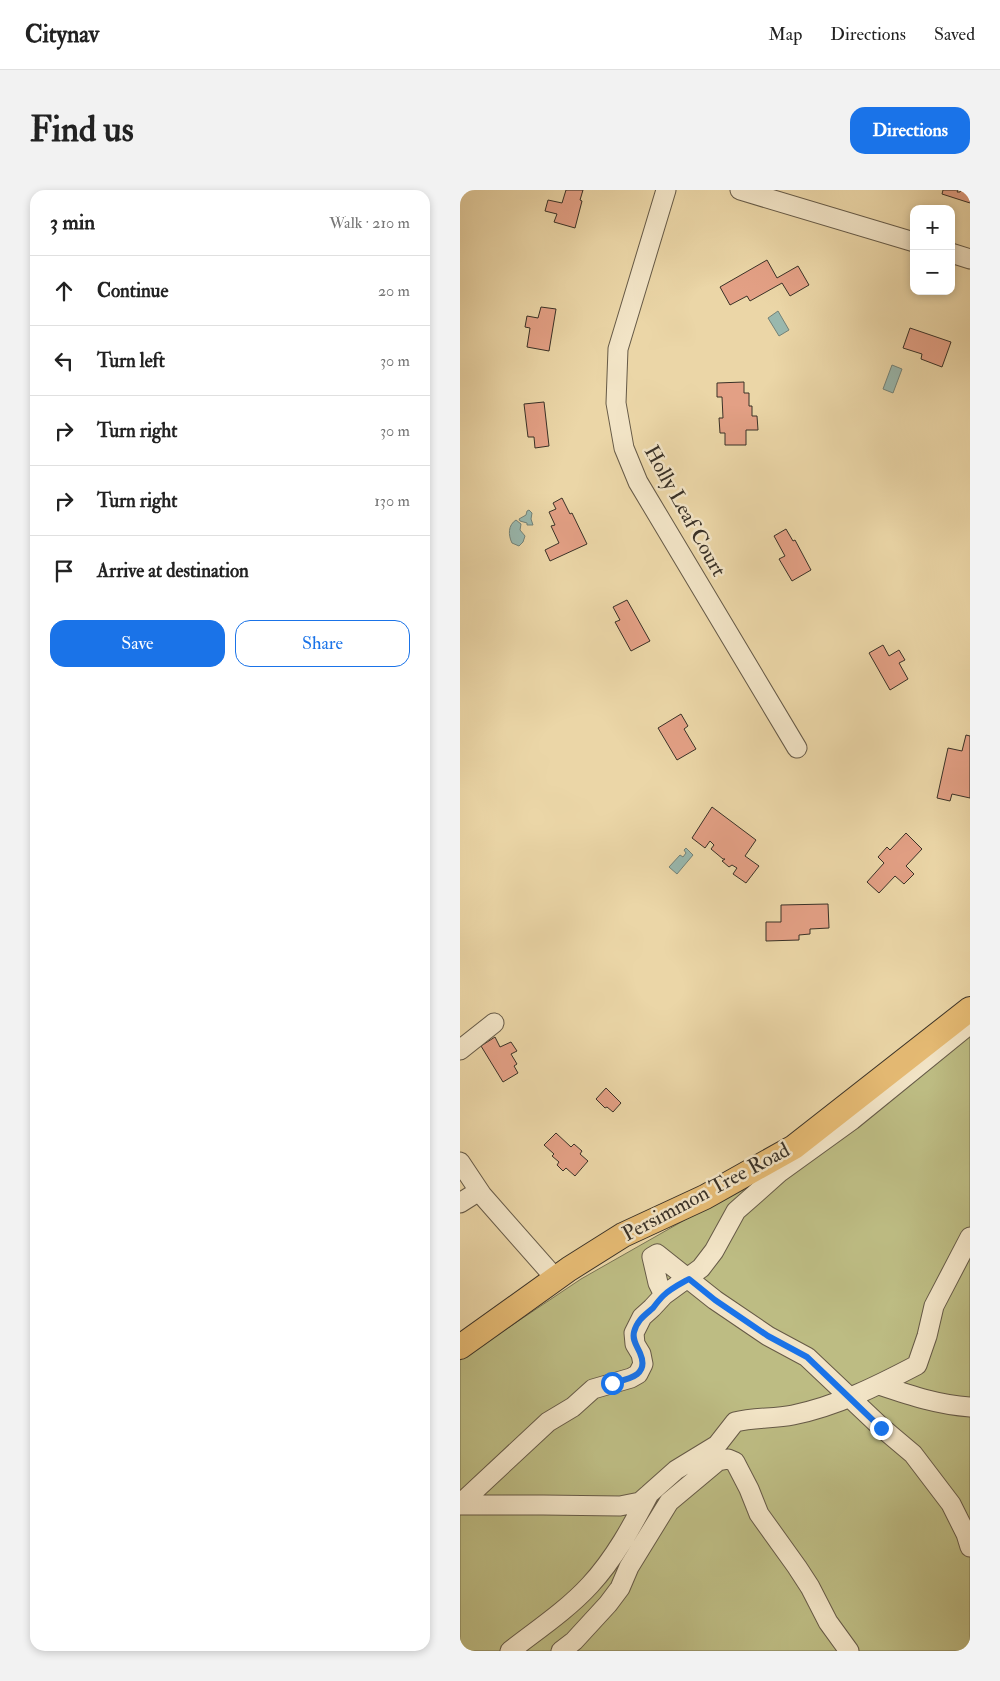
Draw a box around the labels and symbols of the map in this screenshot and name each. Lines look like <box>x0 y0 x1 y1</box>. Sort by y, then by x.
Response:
street label: Holly Leaf Court <box>638 441 732 582</box>
street label: Persimmon Tree Road <box>618 1136 795 1248</box>
route start <box>601 1372 624 1395</box>
route end <box>870 1417 893 1440</box>

